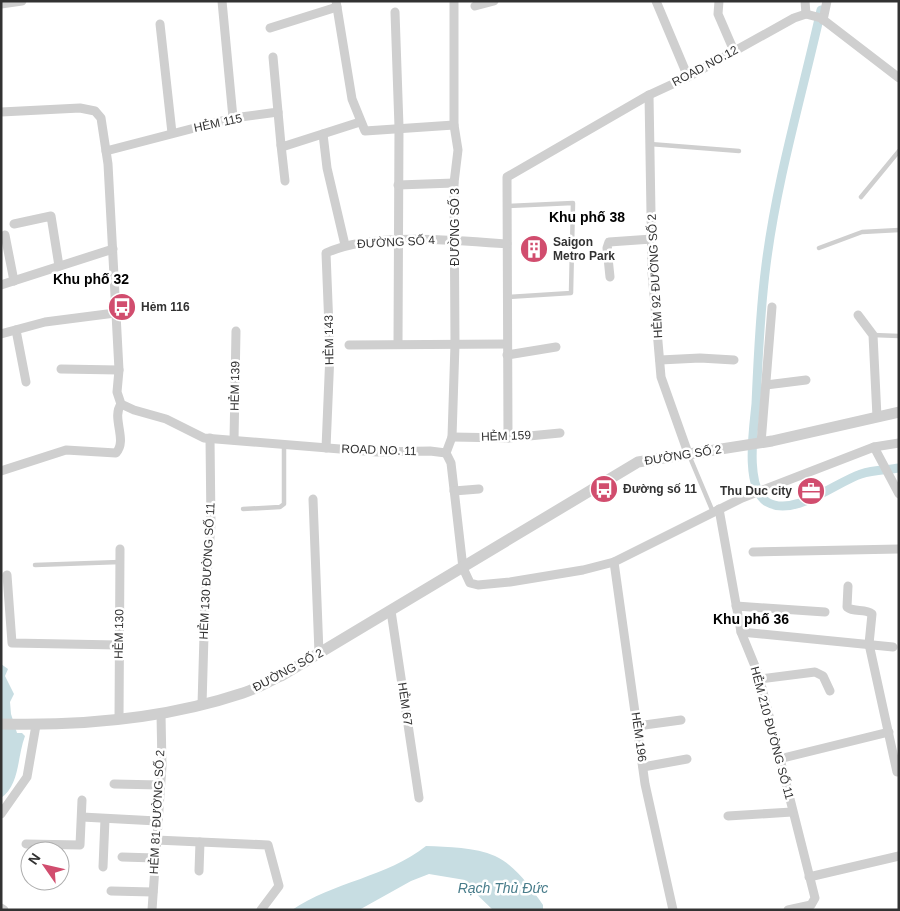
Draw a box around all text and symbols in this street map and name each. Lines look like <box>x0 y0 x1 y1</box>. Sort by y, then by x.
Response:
street label: ROAD NO.12 <box>670 43 741 89</box>
street label: HẺM 115 <box>192 110 244 135</box>
street label: ĐƯỜNG SỐ 3 <box>447 188 462 266</box>
district label: Khu phố 38 <box>549 209 625 225</box>
street label: HẺM 92 ĐƯỜNG SỐ 2 <box>644 213 665 339</box>
street label: ĐƯỜNG SỐ 4 <box>357 232 436 251</box>
building icon: Saigon Metro Park <box>519 234 549 264</box>
place label: Saigon Metro Park <box>553 235 615 263</box>
district label: Khu phố 32 <box>53 271 129 287</box>
bus stop icon: Hẻm 116 <box>107 292 137 322</box>
place label: Hẻm 116 <box>141 300 190 314</box>
street label: HẺM 143 <box>321 315 336 365</box>
street label: HẺM 139 <box>227 361 242 411</box>
street label: HẺM 159 <box>481 427 532 444</box>
street label: ĐƯỜNG SỐ 2 <box>643 441 723 468</box>
street label: ROAD NO. 11 <box>341 442 417 458</box>
bus stop icon: Đường số 11 <box>589 474 619 504</box>
office icon: Thu Duc city <box>796 476 826 506</box>
place label: Đường số 11 <box>623 482 697 496</box>
place label: Thu Duc city <box>720 484 792 498</box>
street label: HẺM 130 ĐƯỜNG SỐ 11 <box>195 502 218 640</box>
street label: HẺM 130 <box>111 609 126 659</box>
district label: Khu phố 36 <box>713 611 789 627</box>
street label: ĐƯỜNG SỐ 2 <box>250 645 326 694</box>
street label: HẺM 210 ĐƯỜNG SỐ 11 <box>748 665 798 801</box>
street label: HẺM 67 <box>395 681 416 727</box>
street label: HẺM 196 <box>629 711 650 763</box>
street label: HẺM 81 ĐƯỜNG SỐ 2 <box>146 749 167 875</box>
north arrow <box>20 841 70 891</box>
text: N <box>25 850 44 867</box>
water label: Rạch Thủ Đức <box>458 880 548 896</box>

